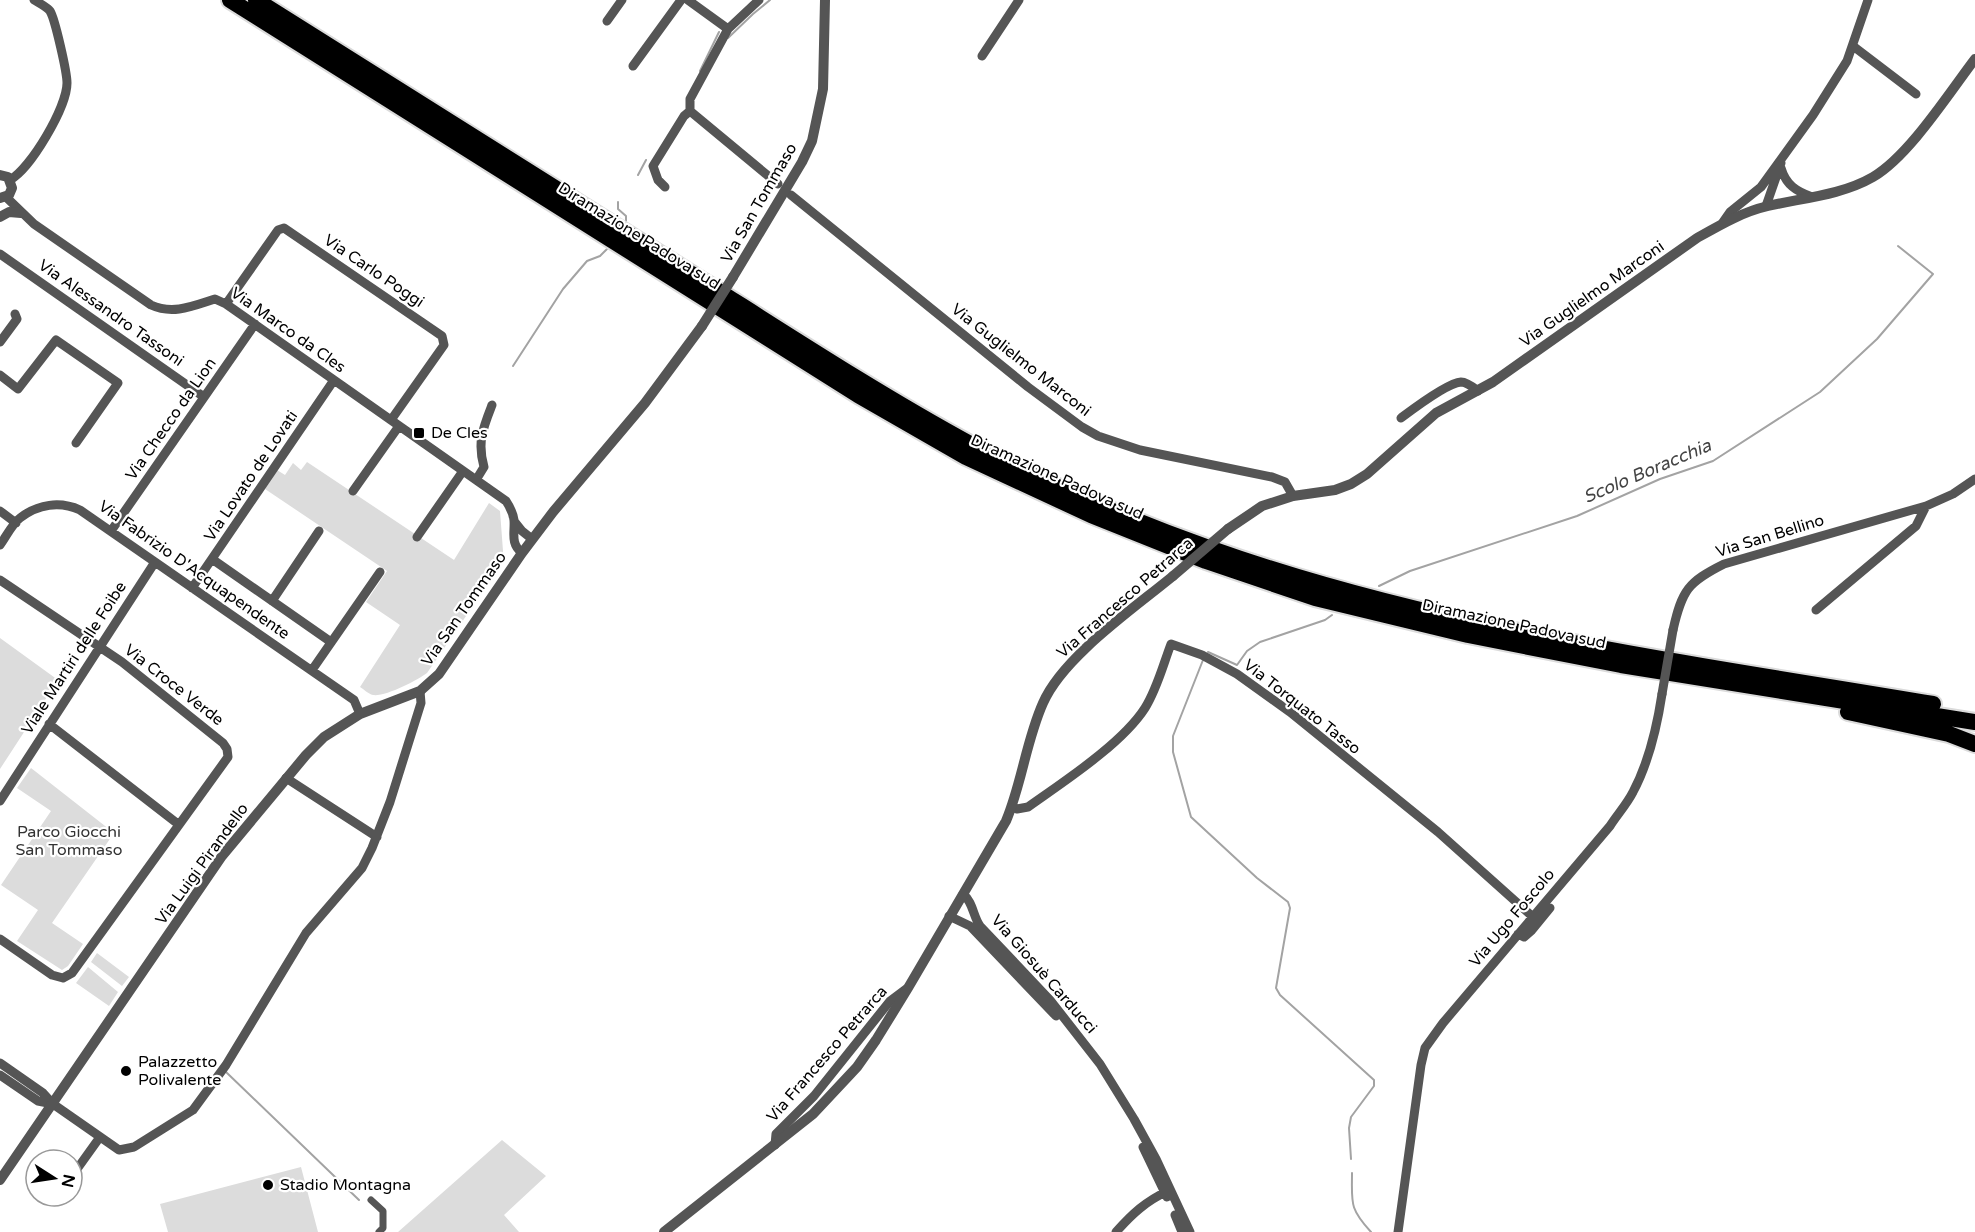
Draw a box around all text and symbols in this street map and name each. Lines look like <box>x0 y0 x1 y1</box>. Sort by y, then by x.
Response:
street label: Via San Tommaso <box>717 140 801 266</box>
street label: Diramazione Padova sud <box>554 178 724 294</box>
street label: Via Carlo Poggi <box>320 230 428 312</box>
street label: Via Guglielmo Marconi <box>1516 237 1668 351</box>
street label: Via Alessandro Tassoni <box>34 255 188 371</box>
street label: Via Marco da Cles <box>227 283 349 377</box>
street label: Via Guglielmo Marconi <box>947 299 1095 421</box>
street label: Via Checco da Lion <box>121 354 221 484</box>
street label: Via Lovato de Lovati <box>200 407 302 545</box>
place label: De Cles <box>431 423 488 443</box>
marker: De Cles <box>412 426 426 440</box>
street label: Diramazione Padova sud <box>967 430 1147 524</box>
water label: Scolo Boracchia <box>1580 434 1715 508</box>
street label: Via Fabrizio D'Acquapendente <box>95 496 293 644</box>
street label: Via San Bellino <box>1713 510 1827 562</box>
street label: Via Francesco Petrarca <box>1053 533 1197 663</box>
street label: Via San Tommaso <box>417 548 511 670</box>
street label: Viale Martiri delle Foibe <box>17 578 131 738</box>
street label: Diramazione Padova sud <box>1420 595 1608 653</box>
street label: Via Croce Verde <box>120 640 228 730</box>
street label: Via Torquato Tasso <box>1239 655 1365 759</box>
street label: Via Luigi Pirandello <box>151 799 253 929</box>
park label: Parco Giocchi San Tommaso <box>16 822 122 860</box>
street label: Via Ugo Foscolo <box>1465 865 1559 971</box>
street label: Via Giosuè Carducci <box>987 910 1101 1038</box>
street label: Via Francesco Petrarca <box>762 982 892 1126</box>
place label: Palazzetto Polivalente <box>138 1052 221 1090</box>
marker: Palazzetto Polivalente <box>119 1064 133 1078</box>
north arrow <box>24 1148 84 1208</box>
text: N <box>57 1173 79 1189</box>
place label: Stadio Montagna <box>280 1175 411 1195</box>
marker: Stadio Montagna <box>261 1178 275 1192</box>

